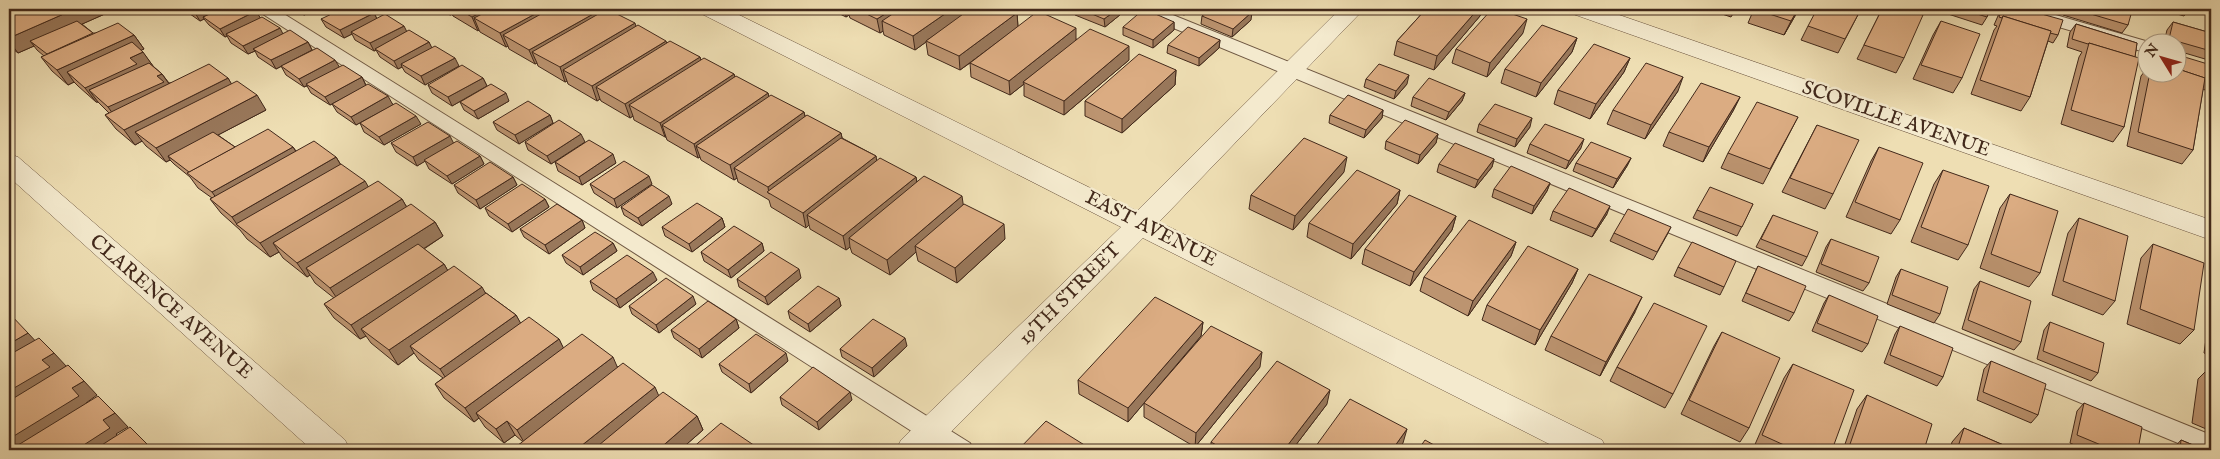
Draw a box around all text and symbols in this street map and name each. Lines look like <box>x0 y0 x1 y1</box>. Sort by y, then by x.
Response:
north arrow <box>2138 32 2188 82</box>
text: N <box>2141 41 2163 62</box>
street label: SCOVILLE AVENUE <box>1799 75 1993 163</box>
street label: EAST AVENUE <box>1081 185 1221 273</box>
street label: CLARENCE AVENUE <box>84 229 258 385</box>
street label: 19TH STREET <box>1014 237 1127 350</box>

